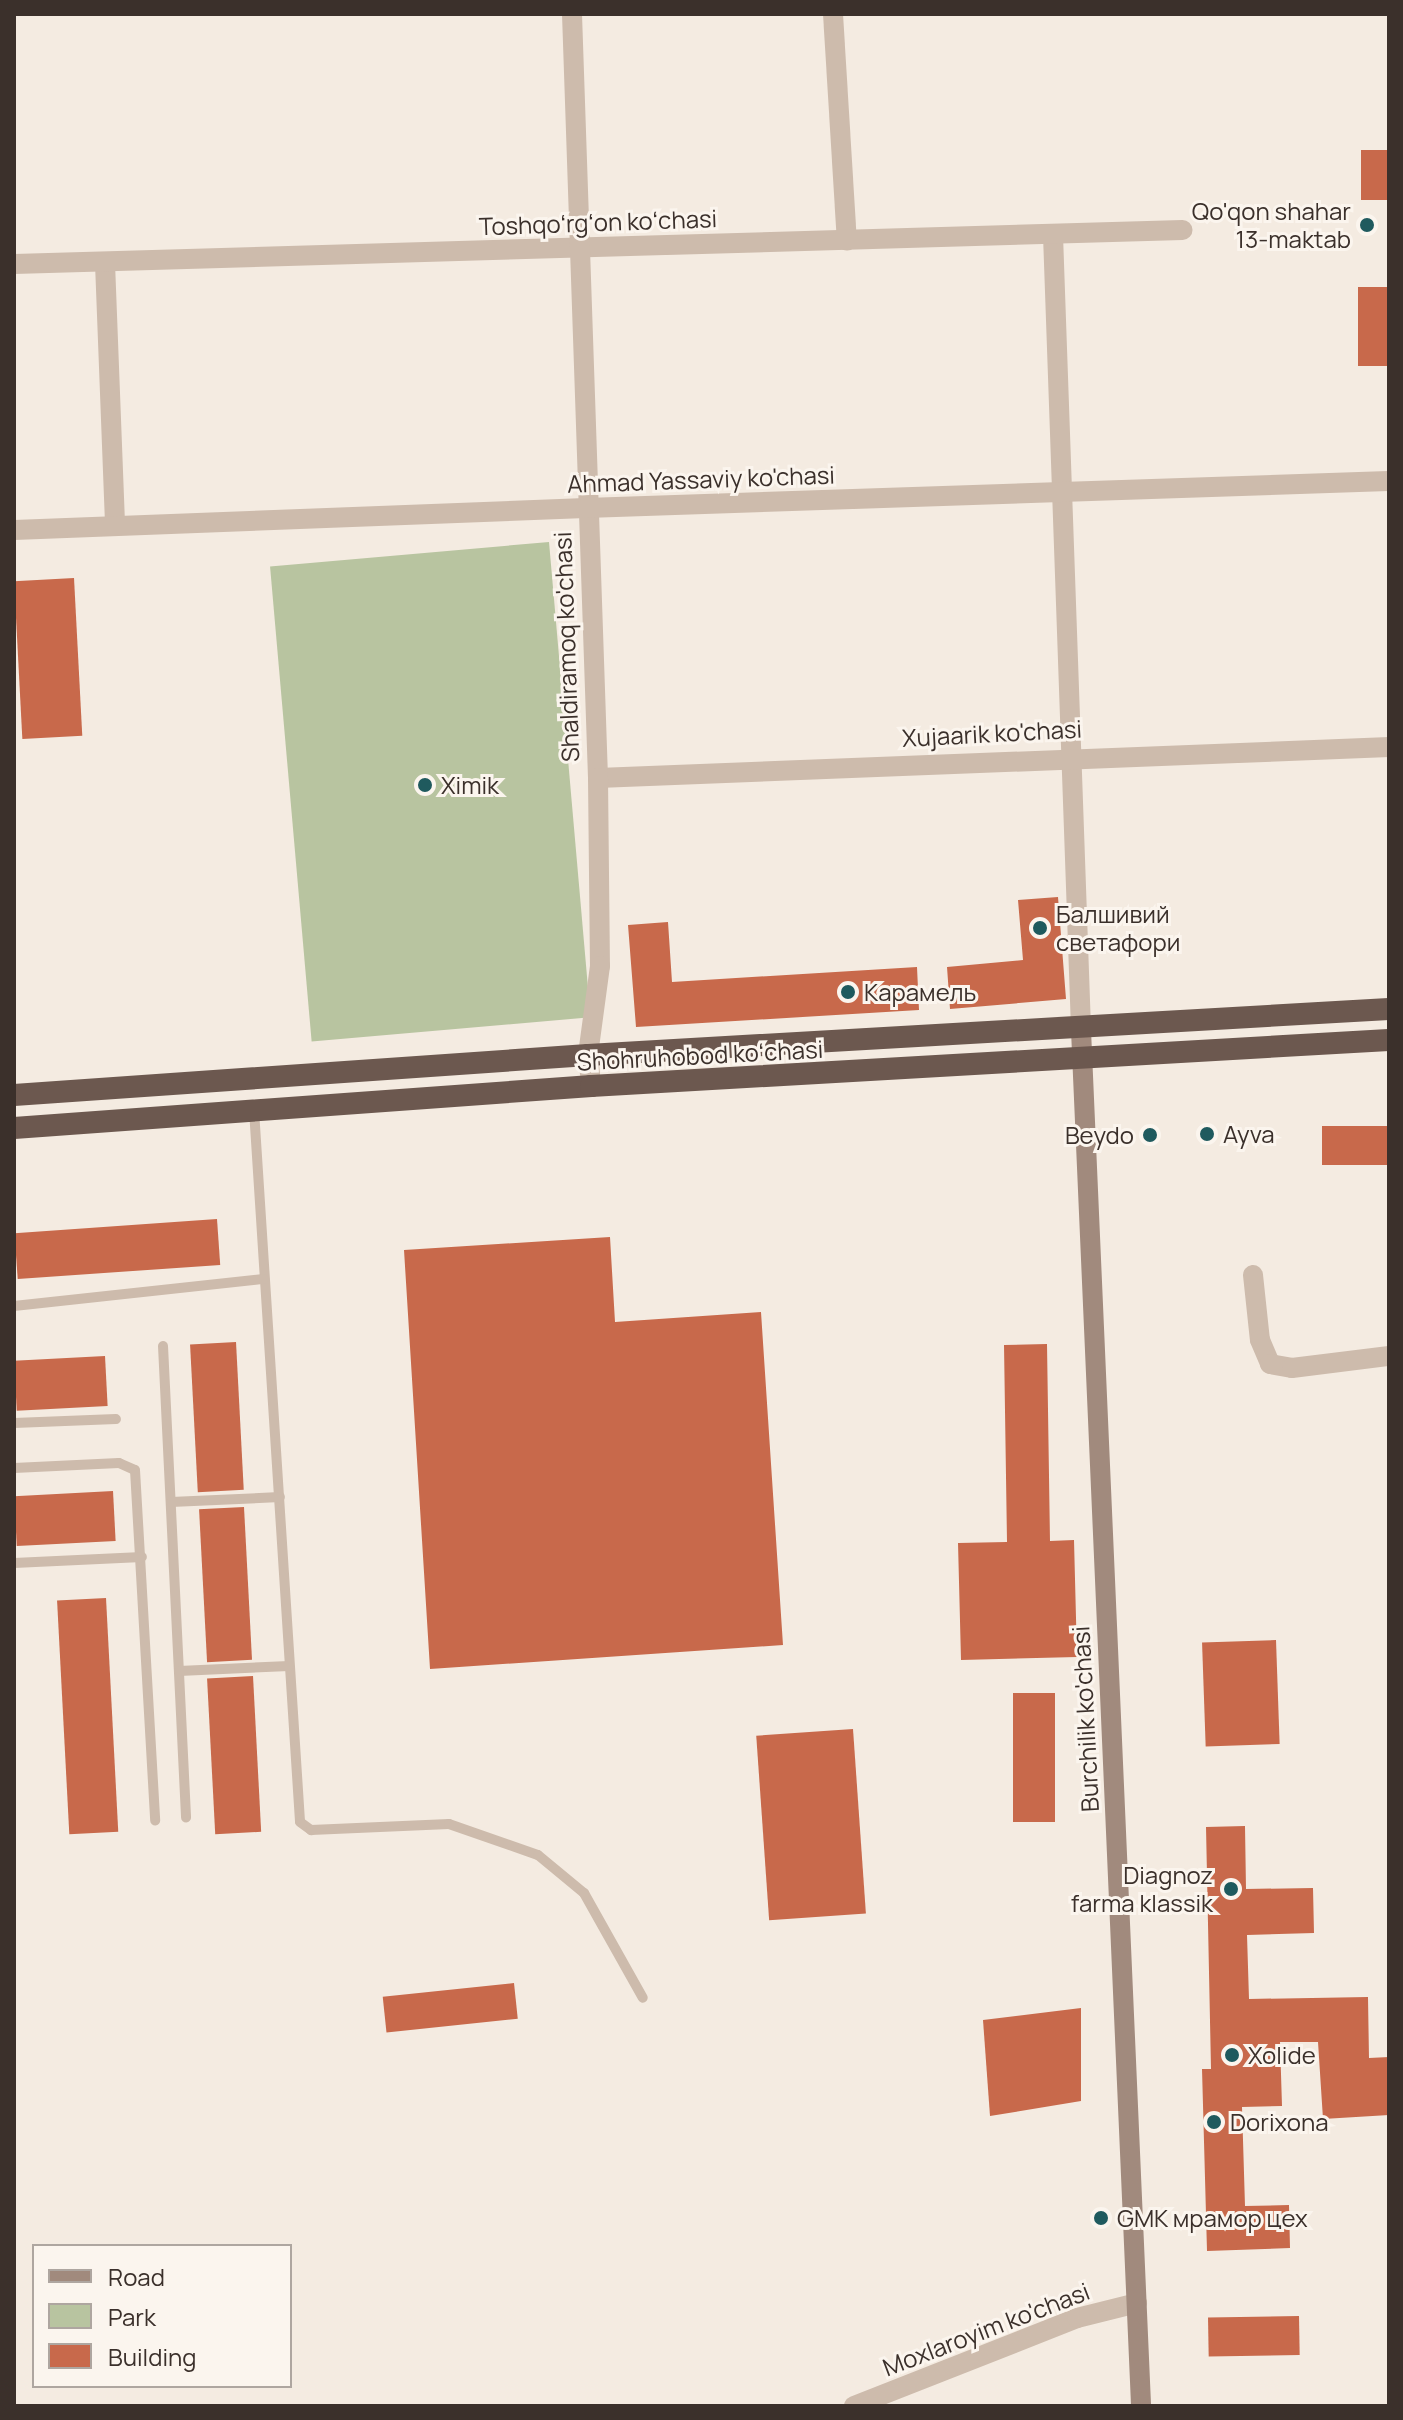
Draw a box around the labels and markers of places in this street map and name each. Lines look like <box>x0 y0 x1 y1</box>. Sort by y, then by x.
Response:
place label: Qo'qon shahar 13-maktab <box>1192 197 1351 253</box>
marker: Qo'qon shahar 13-maktab <box>1358 216 1376 234</box>
place label: Ximik <box>441 771 499 799</box>
marker: Ximik <box>416 776 434 794</box>
place label: Балшивий светафори <box>1056 900 1180 956</box>
marker: Балшивий светафори <box>1031 919 1049 937</box>
place label: Карамель <box>864 978 976 1006</box>
marker: Карамель <box>839 983 857 1001</box>
place label: Ayva <box>1223 1120 1274 1148</box>
place label: Beydo <box>1065 1121 1134 1149</box>
marker: Ayva <box>1198 1125 1216 1143</box>
marker: Beydo <box>1141 1126 1159 1144</box>
place label: Diagnoz farma klassik <box>1071 1861 1213 1917</box>
marker: Diagnoz farma klassik <box>1220 1878 1242 1900</box>
place label: Xolide <box>1248 2041 1316 2069</box>
marker: Xolide <box>1223 2046 1241 2064</box>
place label: Dorixona <box>1230 2108 1329 2136</box>
marker: Dorixona <box>1205 2113 1223 2131</box>
place label: GMK мрамор цех <box>1117 2204 1308 2232</box>
marker: GMK мрамор цех <box>1092 2209 1110 2227</box>

